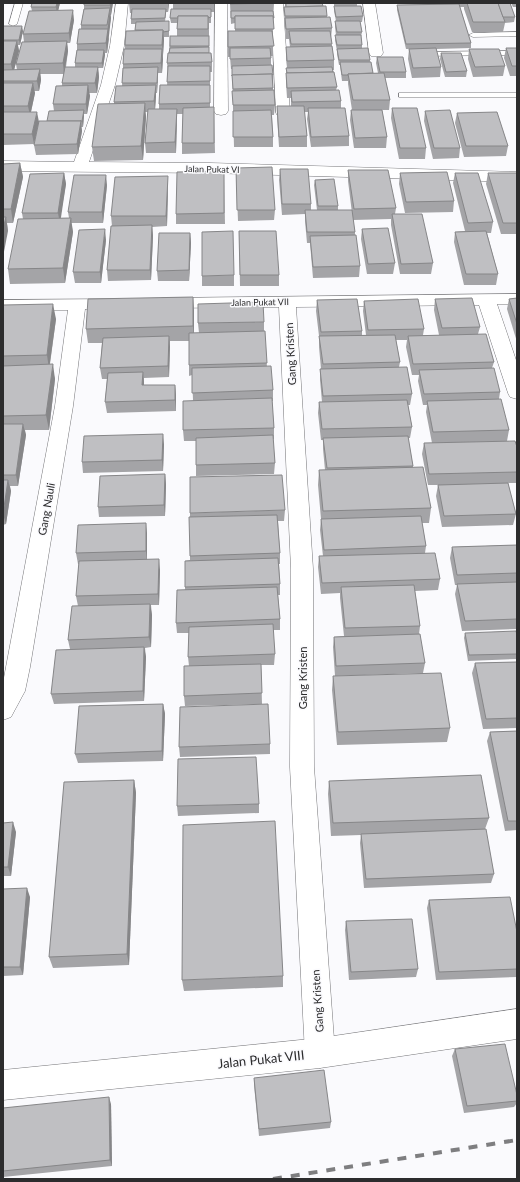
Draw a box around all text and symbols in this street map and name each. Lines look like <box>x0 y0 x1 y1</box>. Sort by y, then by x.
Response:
street label: Jalan Pukat VI <box>184 163 240 175</box>
street label: Jalan Pukat VII <box>231 296 289 308</box>
street label: Gang Kristen <box>282 322 298 386</box>
street label: Gang Nauli <box>35 481 57 536</box>
street label: Gang Kristen <box>296 647 309 709</box>
street label: Gang Kristen <box>308 969 326 1033</box>
street label: Jalan Pukat VIII <box>217 1046 305 1072</box>

